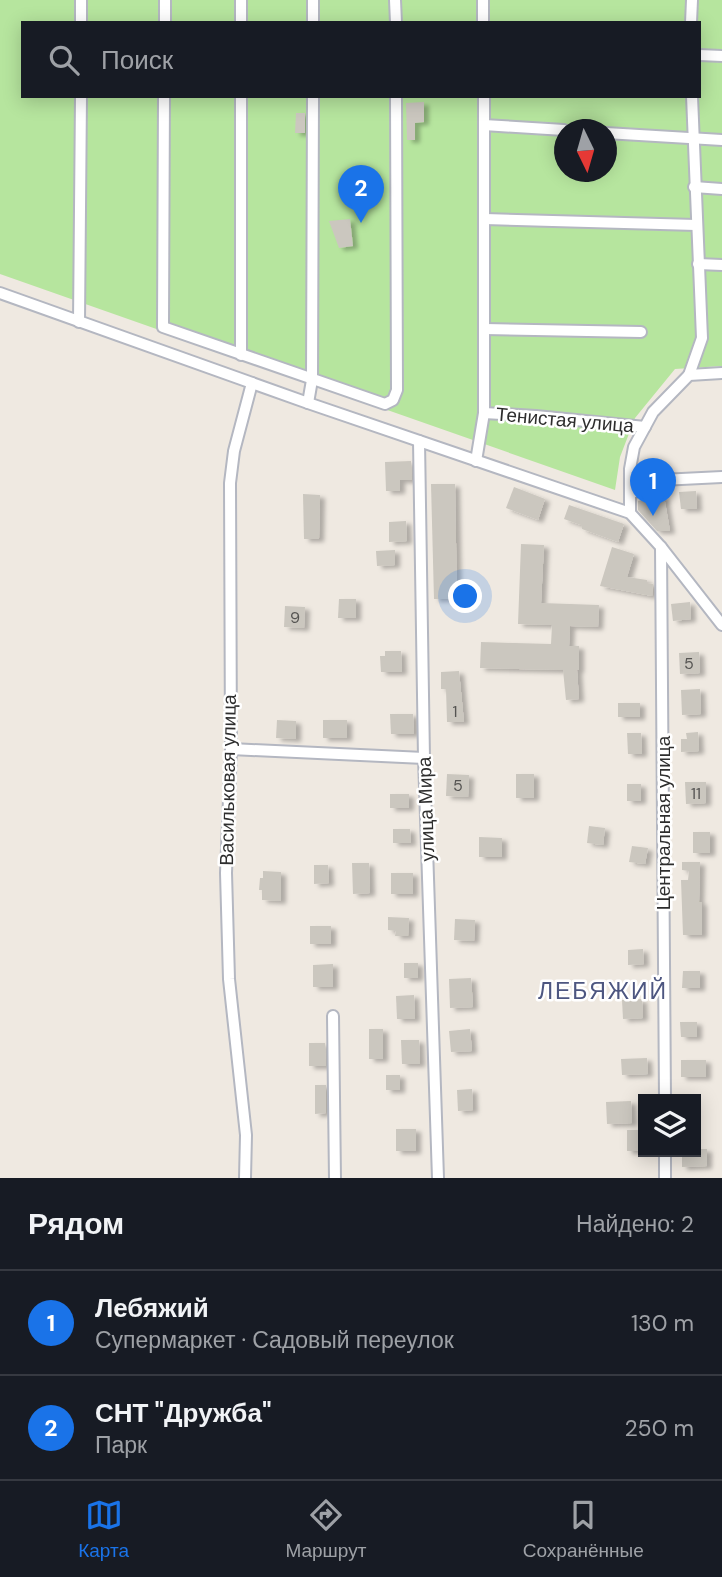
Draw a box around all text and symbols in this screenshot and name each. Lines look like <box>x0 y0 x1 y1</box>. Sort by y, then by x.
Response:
search box <box>21 21 701 98</box>
icon: search <box>45 41 83 79</box>
text: Поиск <box>101 43 173 77</box>
north arrow <box>554 119 617 182</box>
pin: 2 <box>338 165 384 223</box>
street label: Тенистая улица <box>495 402 635 439</box>
pin: 1 <box>630 458 676 516</box>
your location <box>448 579 482 613</box>
house number: 9 <box>290 607 300 628</box>
house number: 5 <box>684 653 694 674</box>
street label: Васильковая улица <box>214 694 242 866</box>
house number: 1 <box>453 701 458 722</box>
street label: Центральная улица <box>651 735 676 910</box>
street label: улица Мира <box>412 756 440 862</box>
house number: 5 <box>453 775 463 796</box>
house number: 11 <box>691 783 701 804</box>
district label: ЛЕБЯЖИЙ <box>538 976 668 1006</box>
map controls <box>638 1094 701 1157</box>
button: layers <box>638 1094 701 1157</box>
text: Рядом <box>28 1204 124 1243</box>
text: Найдено: 2 <box>576 1209 694 1239</box>
text: Лебяжий <box>95 1291 209 1325</box>
text: 1 <box>47 1308 55 1338</box>
text: 130 m <box>631 1308 694 1338</box>
text: Супермаркет · Садовый переулок <box>95 1325 454 1355</box>
text: СНТ "Дружба" <box>95 1396 271 1430</box>
text: 2 <box>44 1413 58 1443</box>
text: 250 m <box>624 1413 694 1443</box>
text: Парк <box>95 1430 147 1460</box>
tab: Карта <box>78 1496 129 1563</box>
tab: Маршрут <box>285 1496 366 1563</box>
tab: Сохранённые <box>523 1496 644 1563</box>

